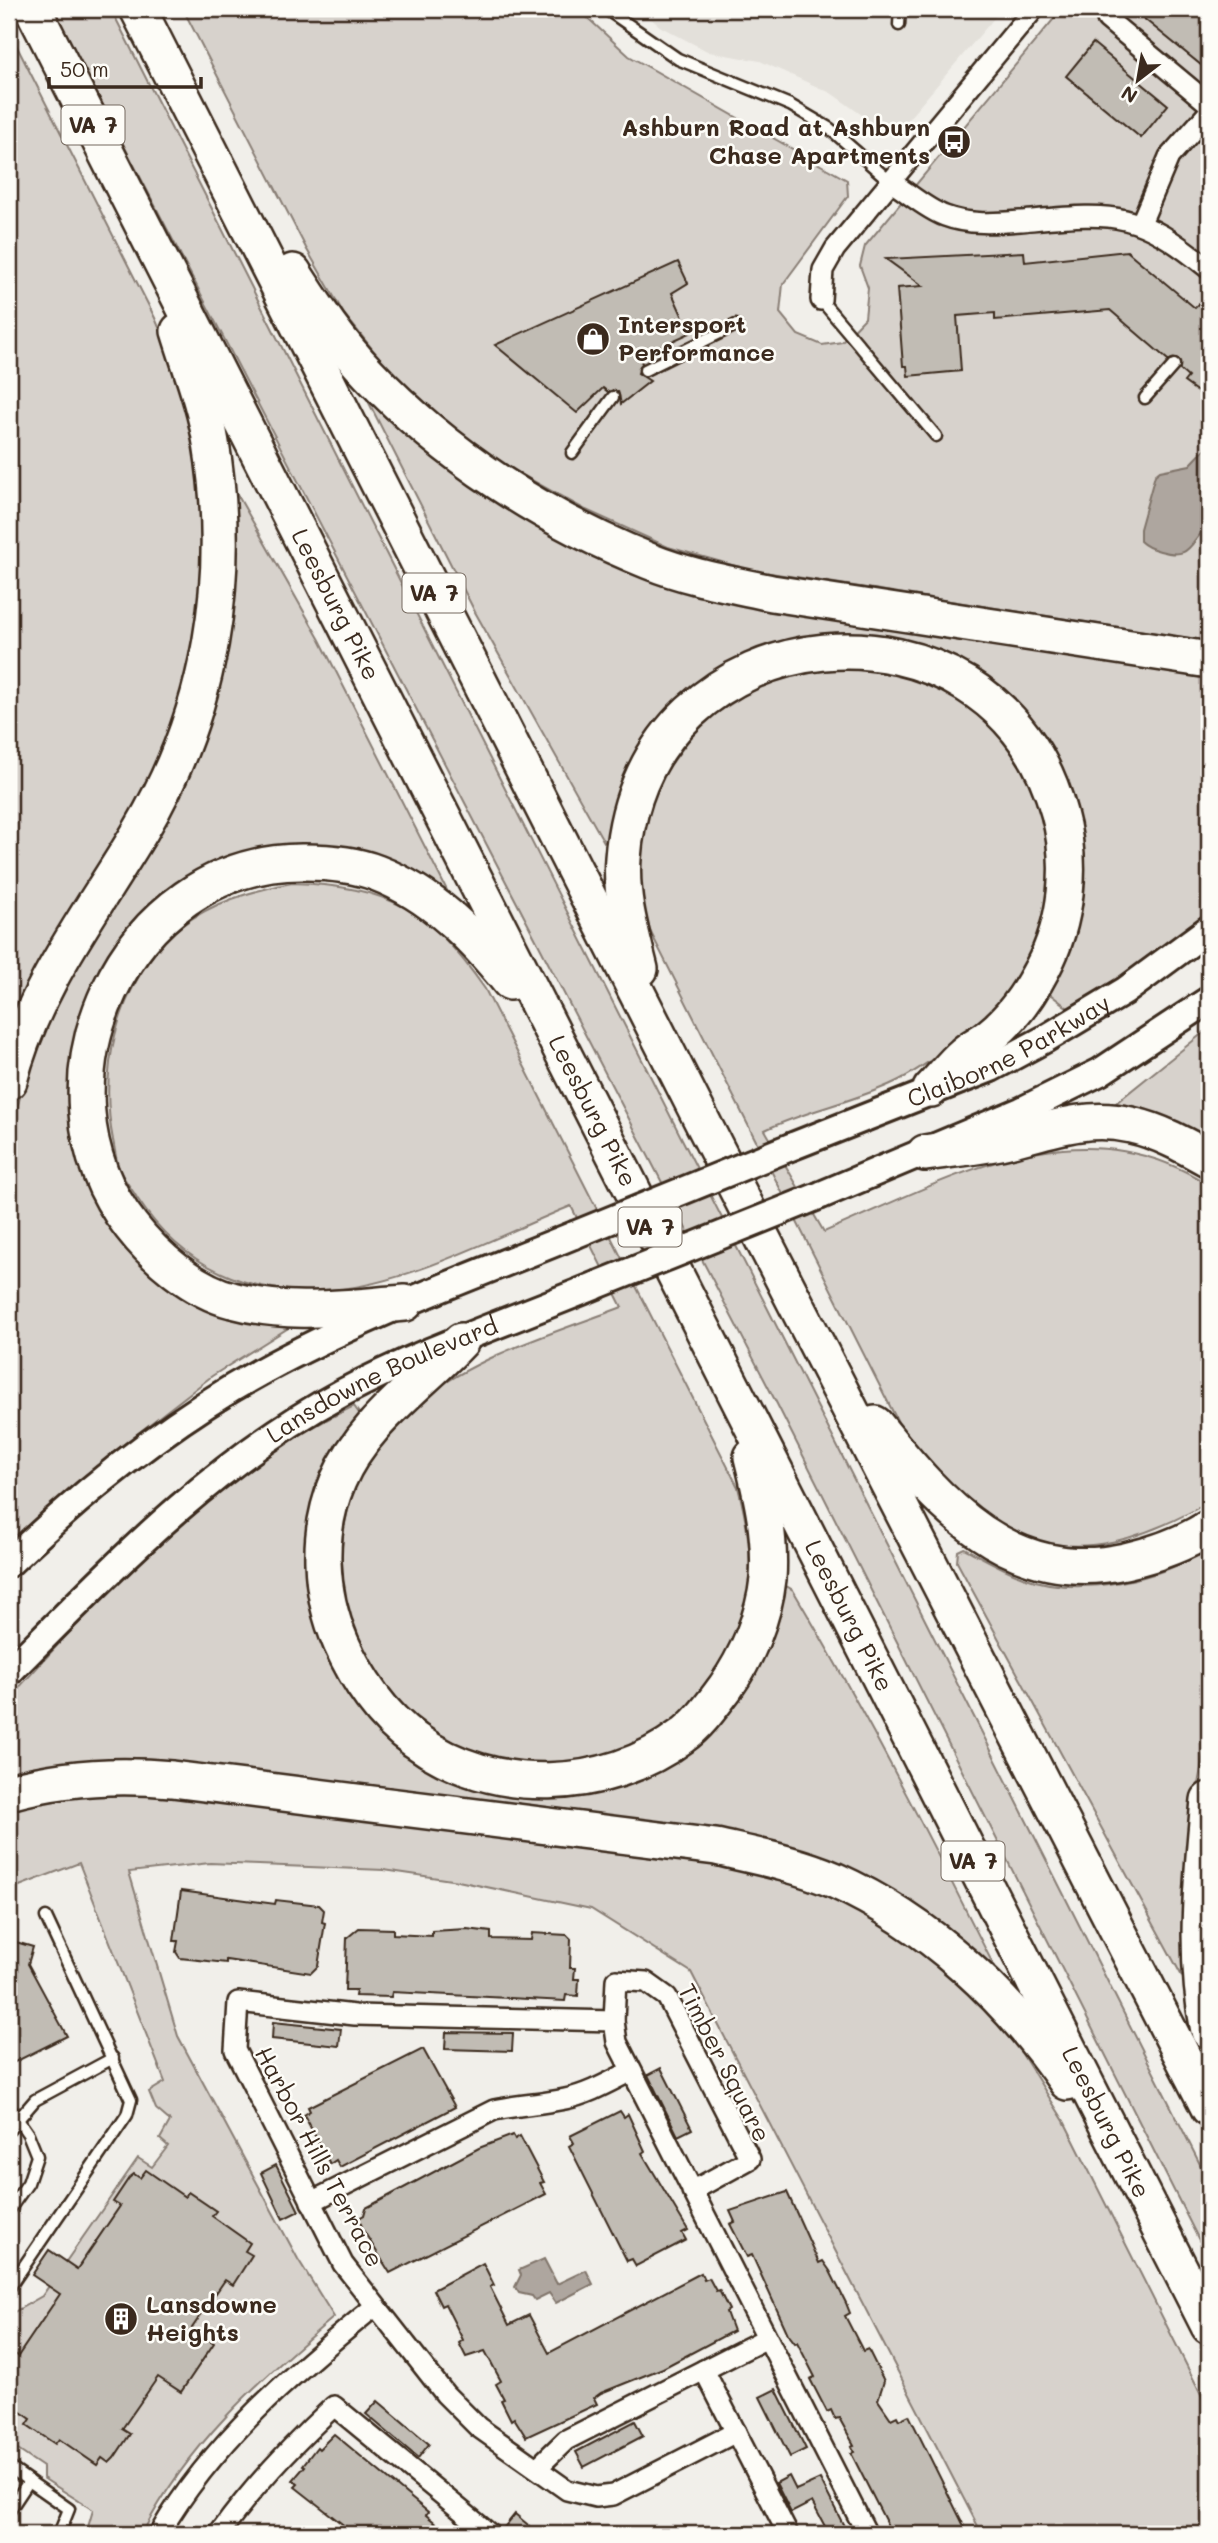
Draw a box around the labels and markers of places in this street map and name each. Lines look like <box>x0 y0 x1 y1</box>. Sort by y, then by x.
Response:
place label: Ashburn Road at Ashburn Chase Apartments <box>621 111 930 170</box>
bus stop icon: Ashburn Road at Ashburn Chase Apartments <box>935 123 973 161</box>
place label: Intersport Performance <box>618 308 775 367</box>
shop icon: Intersport Performance <box>574 320 612 358</box>
place label: Lansdowne Heights <box>146 2288 277 2347</box>
building icon: Lansdowne Heights <box>102 2300 140 2338</box>

